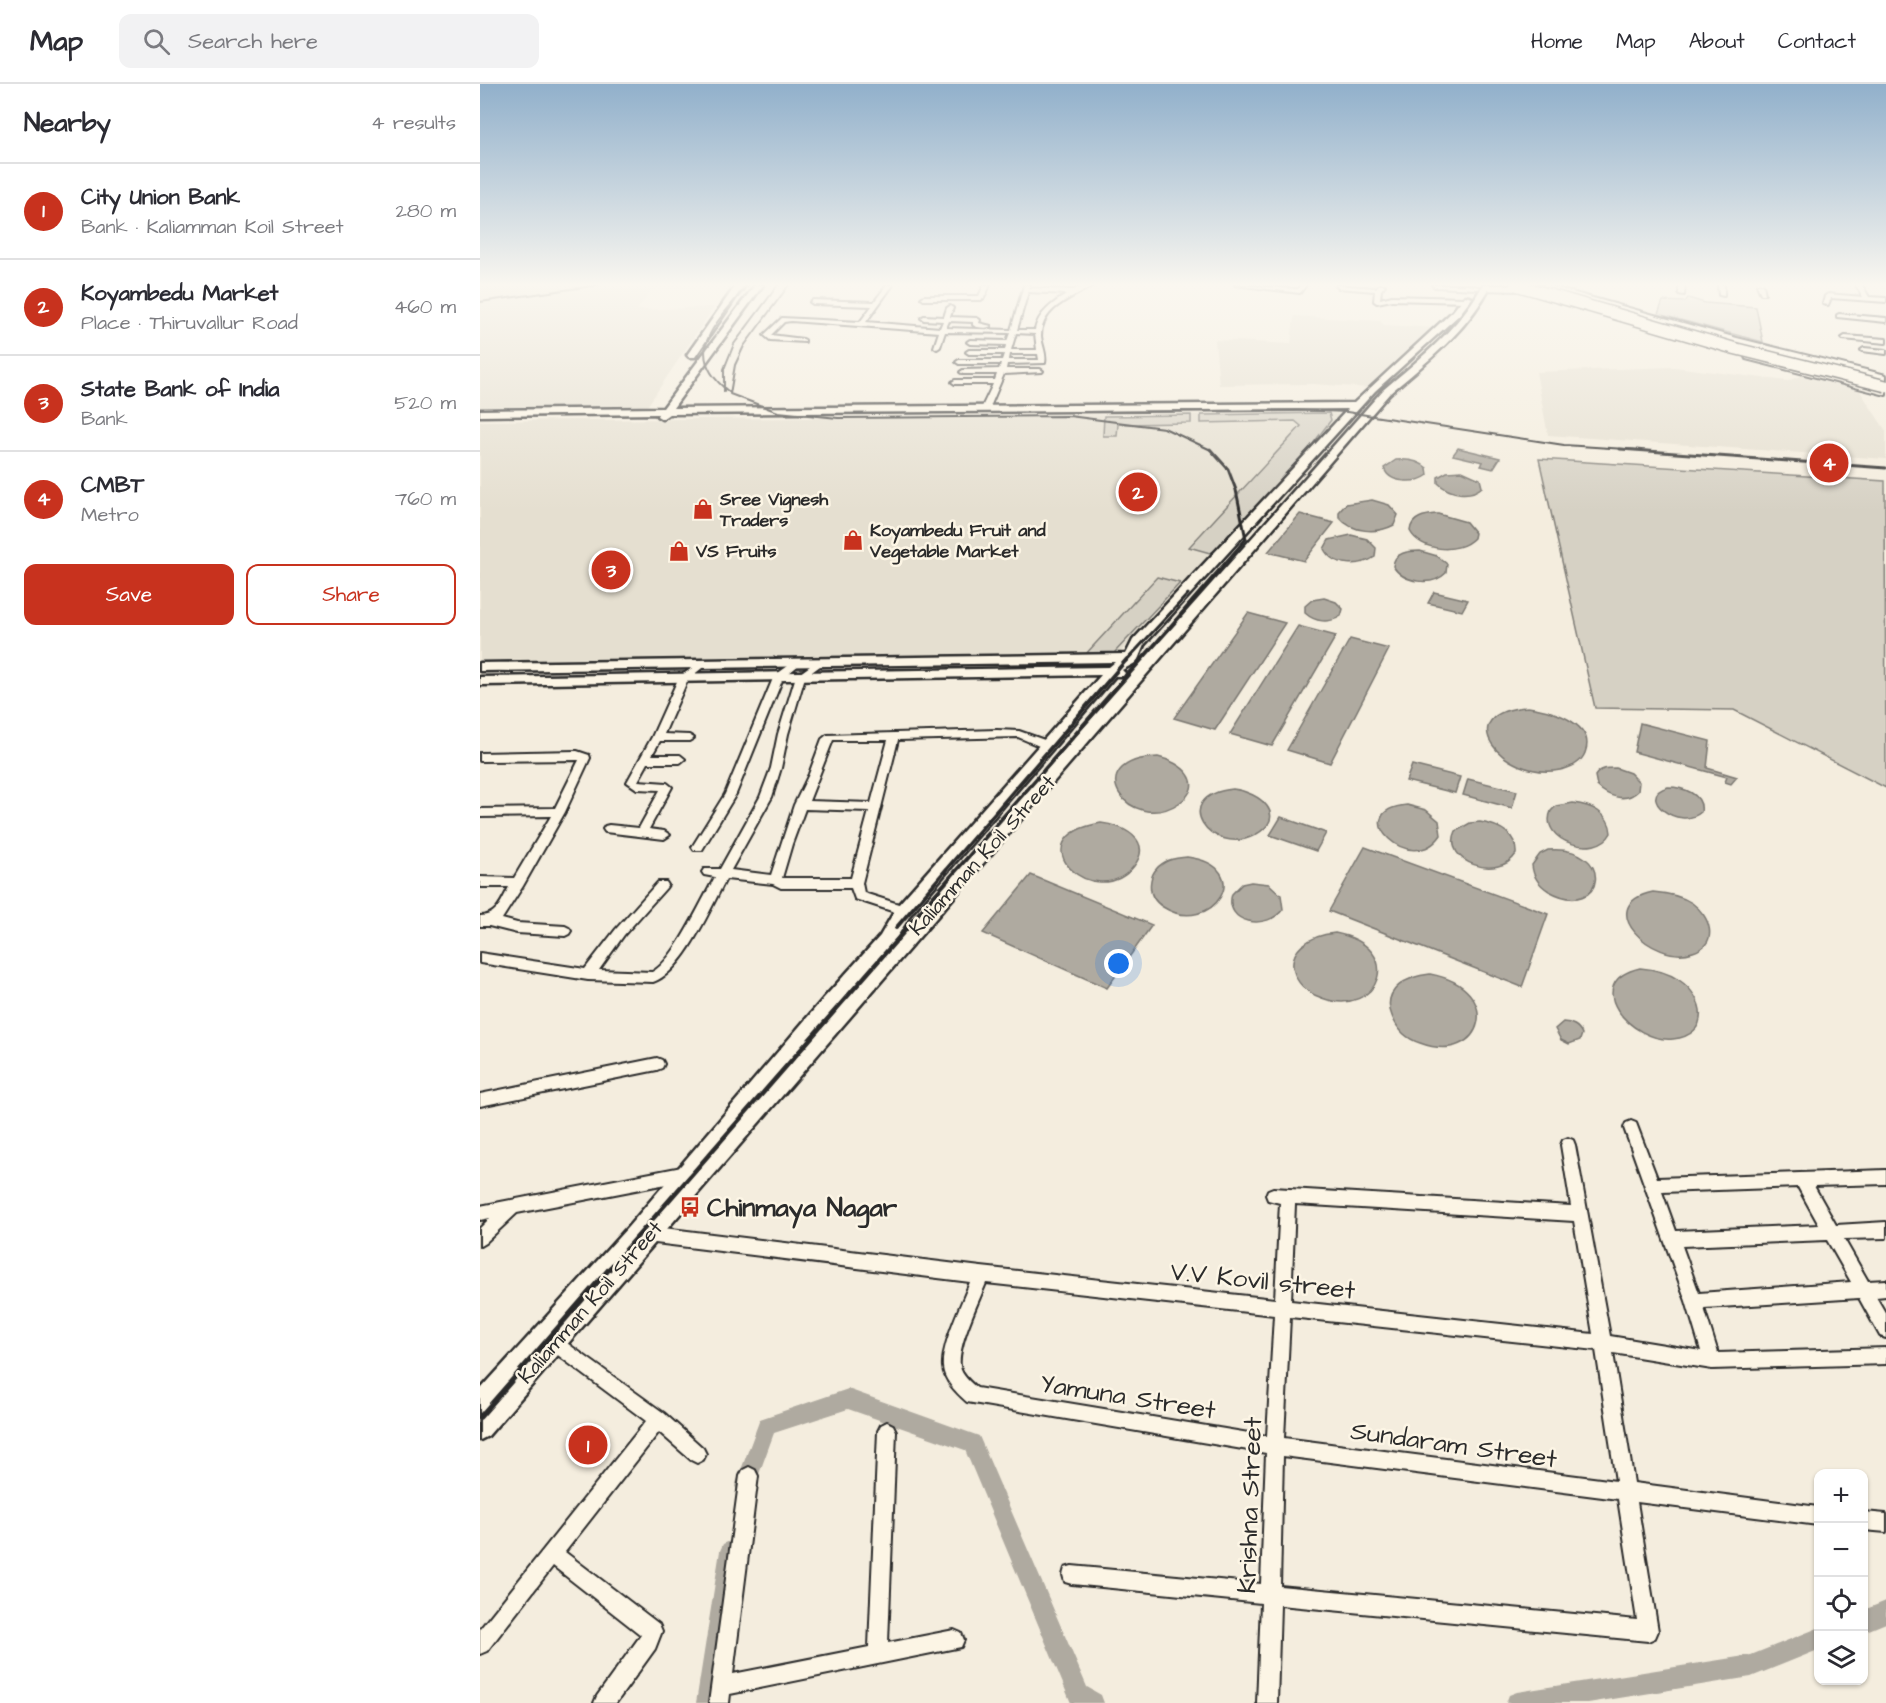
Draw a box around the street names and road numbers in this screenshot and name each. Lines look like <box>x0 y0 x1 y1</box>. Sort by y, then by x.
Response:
street label: Kaliamman Koil Street <box>902 768 1063 942</box>
street label: Kaliamman Koil Street <box>512 1214 670 1390</box>
street label: V.V Kovil street <box>1169 1253 1358 1309</box>
street label: Yamuna Street <box>1037 1365 1219 1429</box>
street label: Sundaram Street <box>1348 1413 1560 1477</box>
street label: Krishna Street <box>1229 1416 1271 1594</box>

